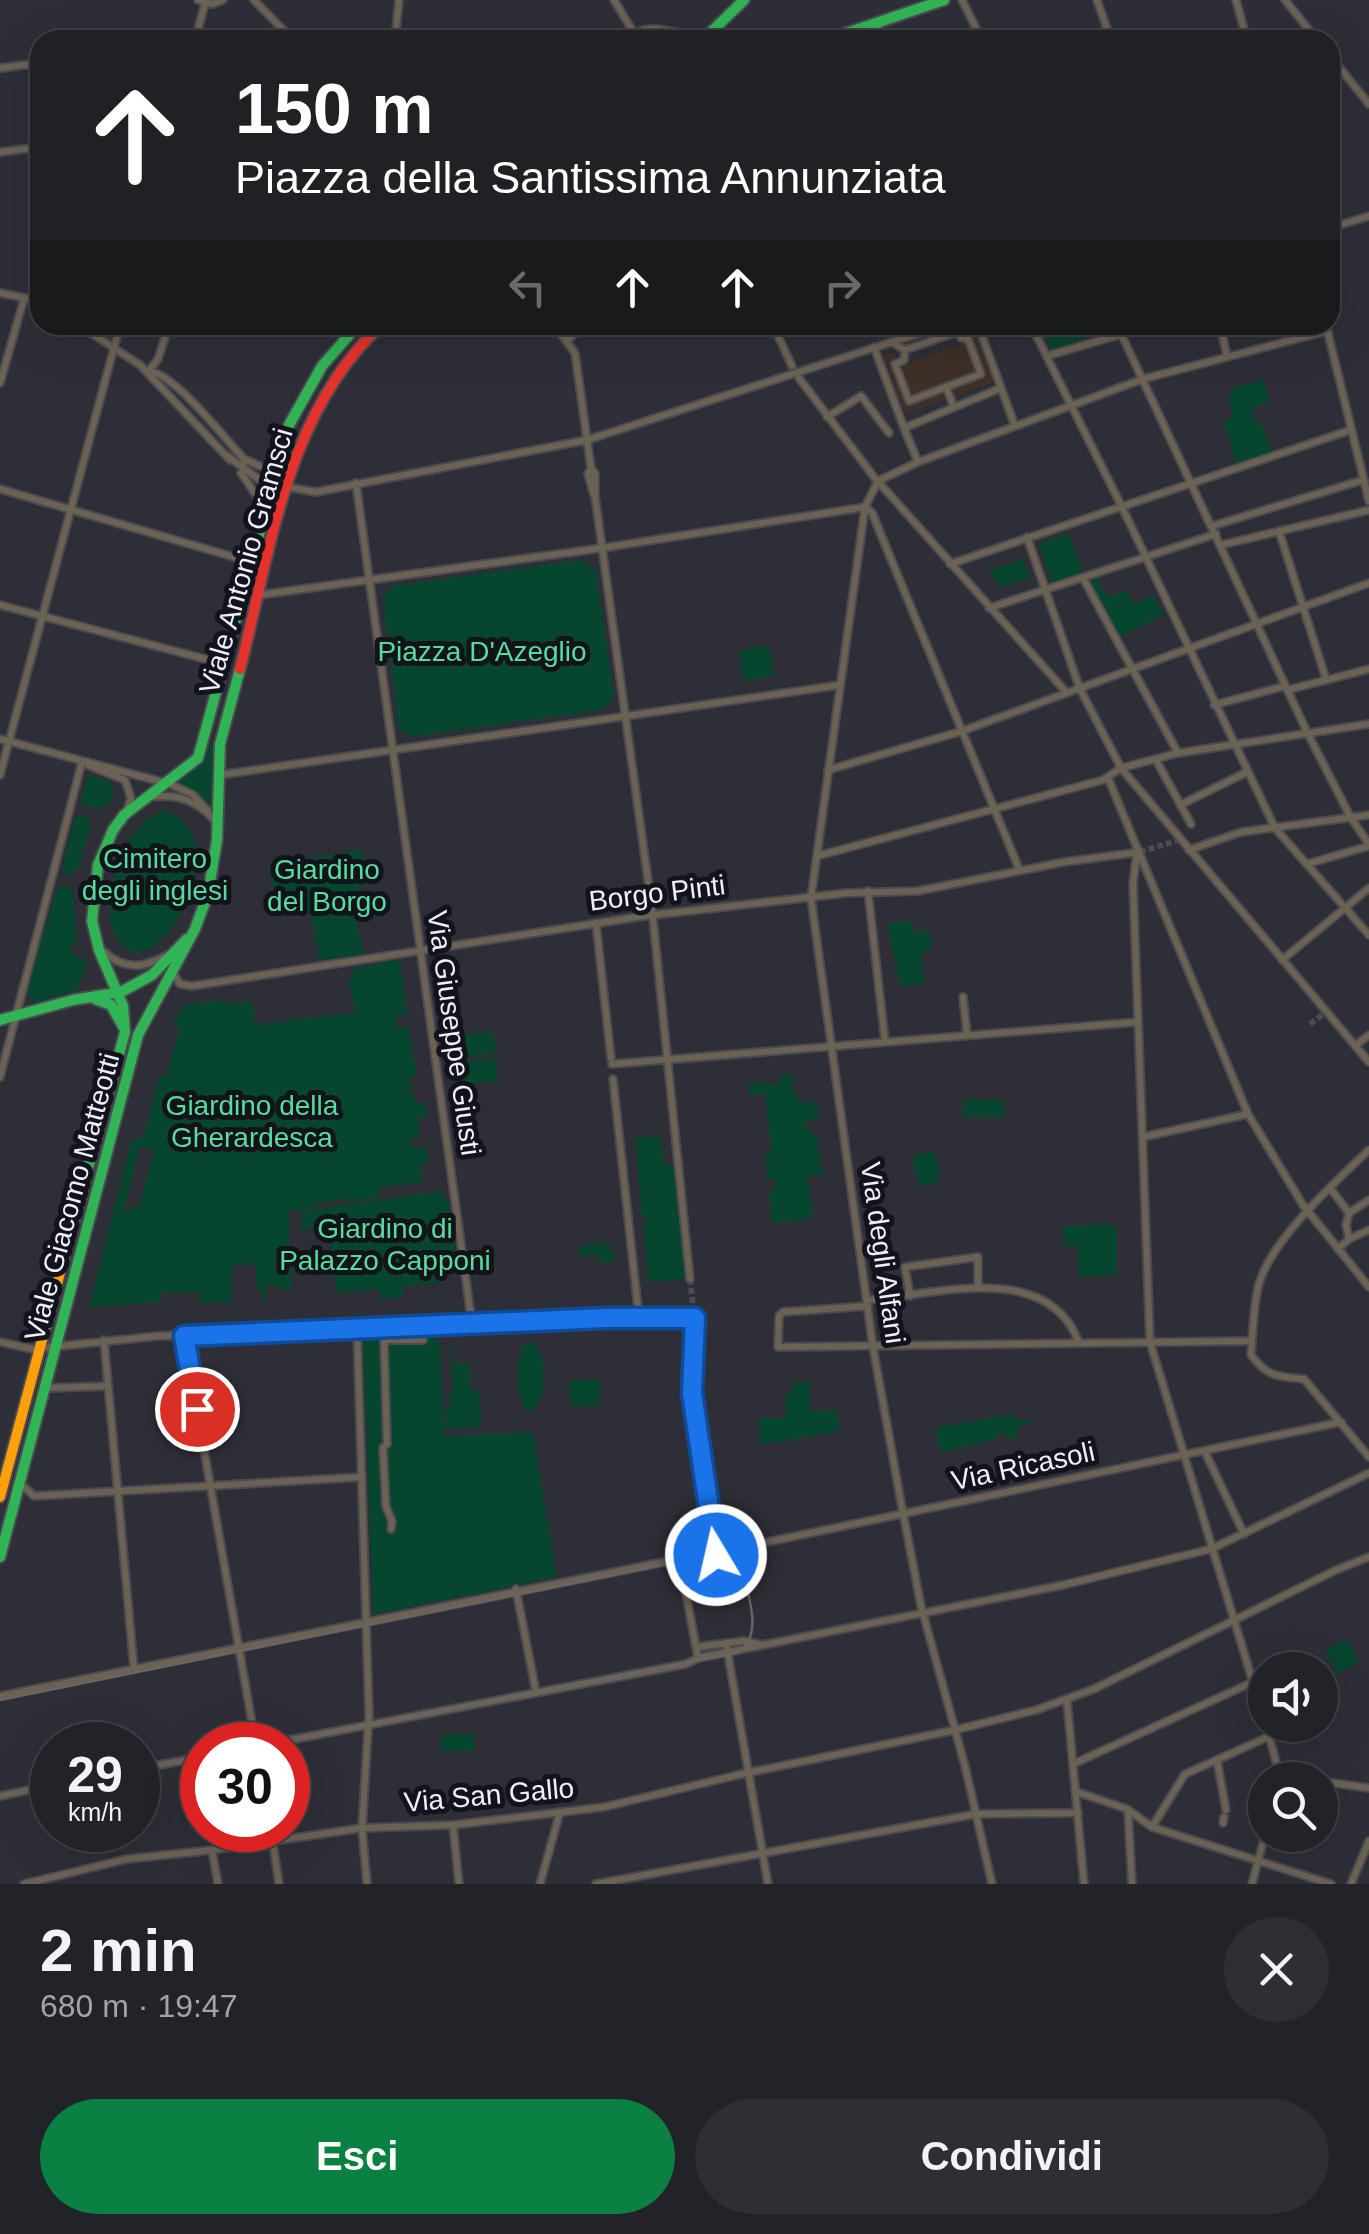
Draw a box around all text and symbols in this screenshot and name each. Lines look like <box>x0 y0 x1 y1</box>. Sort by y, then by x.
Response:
icon: ahead <box>70 70 200 200</box>
text: 150 m <box>235 70 433 148</box>
text: Piazza della Santissima Annunziata <box>235 152 945 203</box>
icon: left <box>500 260 555 315</box>
icon: ahead <box>605 260 660 315</box>
icon: ahead <box>710 260 765 315</box>
icon: right <box>815 260 870 315</box>
street label: Viale Antonio Gramsci <box>193 425 299 697</box>
park label: Piazza D'Azeglio <box>377 636 587 667</box>
park label: Cimitero degli inglesi <box>82 843 228 906</box>
park label: Giardino del Borgo <box>267 854 387 917</box>
street label: Borgo Pinti <box>587 869 727 917</box>
street label: Via Giuseppe Giusti <box>421 909 487 1157</box>
street label: Viale Giacomo Matteotti <box>19 1050 125 1344</box>
park label: Giardino della Gherardesca <box>166 1090 339 1153</box>
street label: Via degli Alfani <box>855 1160 911 1346</box>
park label: Giardino di Palazzo Capponi <box>279 1213 491 1276</box>
pin <box>155 1367 240 1452</box>
icon: arrive <box>170 1382 225 1437</box>
street label: Via Ricasoli <box>948 1436 1098 1496</box>
position arrow <box>664 1503 768 1607</box>
map controls <box>1248 1652 1338 1852</box>
button: sound <box>1248 1652 1338 1742</box>
speed limit sign: 30 <box>180 1722 310 1852</box>
text: 29 <box>67 1747 123 1803</box>
button: search <box>1248 1762 1338 1852</box>
street label: Via San Gallo <box>403 1772 575 1818</box>
text: km/h <box>68 1798 122 1826</box>
text: 2 min <box>40 1917 197 1984</box>
button: close <box>1224 1917 1329 2022</box>
text: 680 m · 19:47 <box>40 1988 237 2024</box>
button: Esci <box>40 2099 675 2214</box>
button: Condividi <box>695 2099 1329 2214</box>

